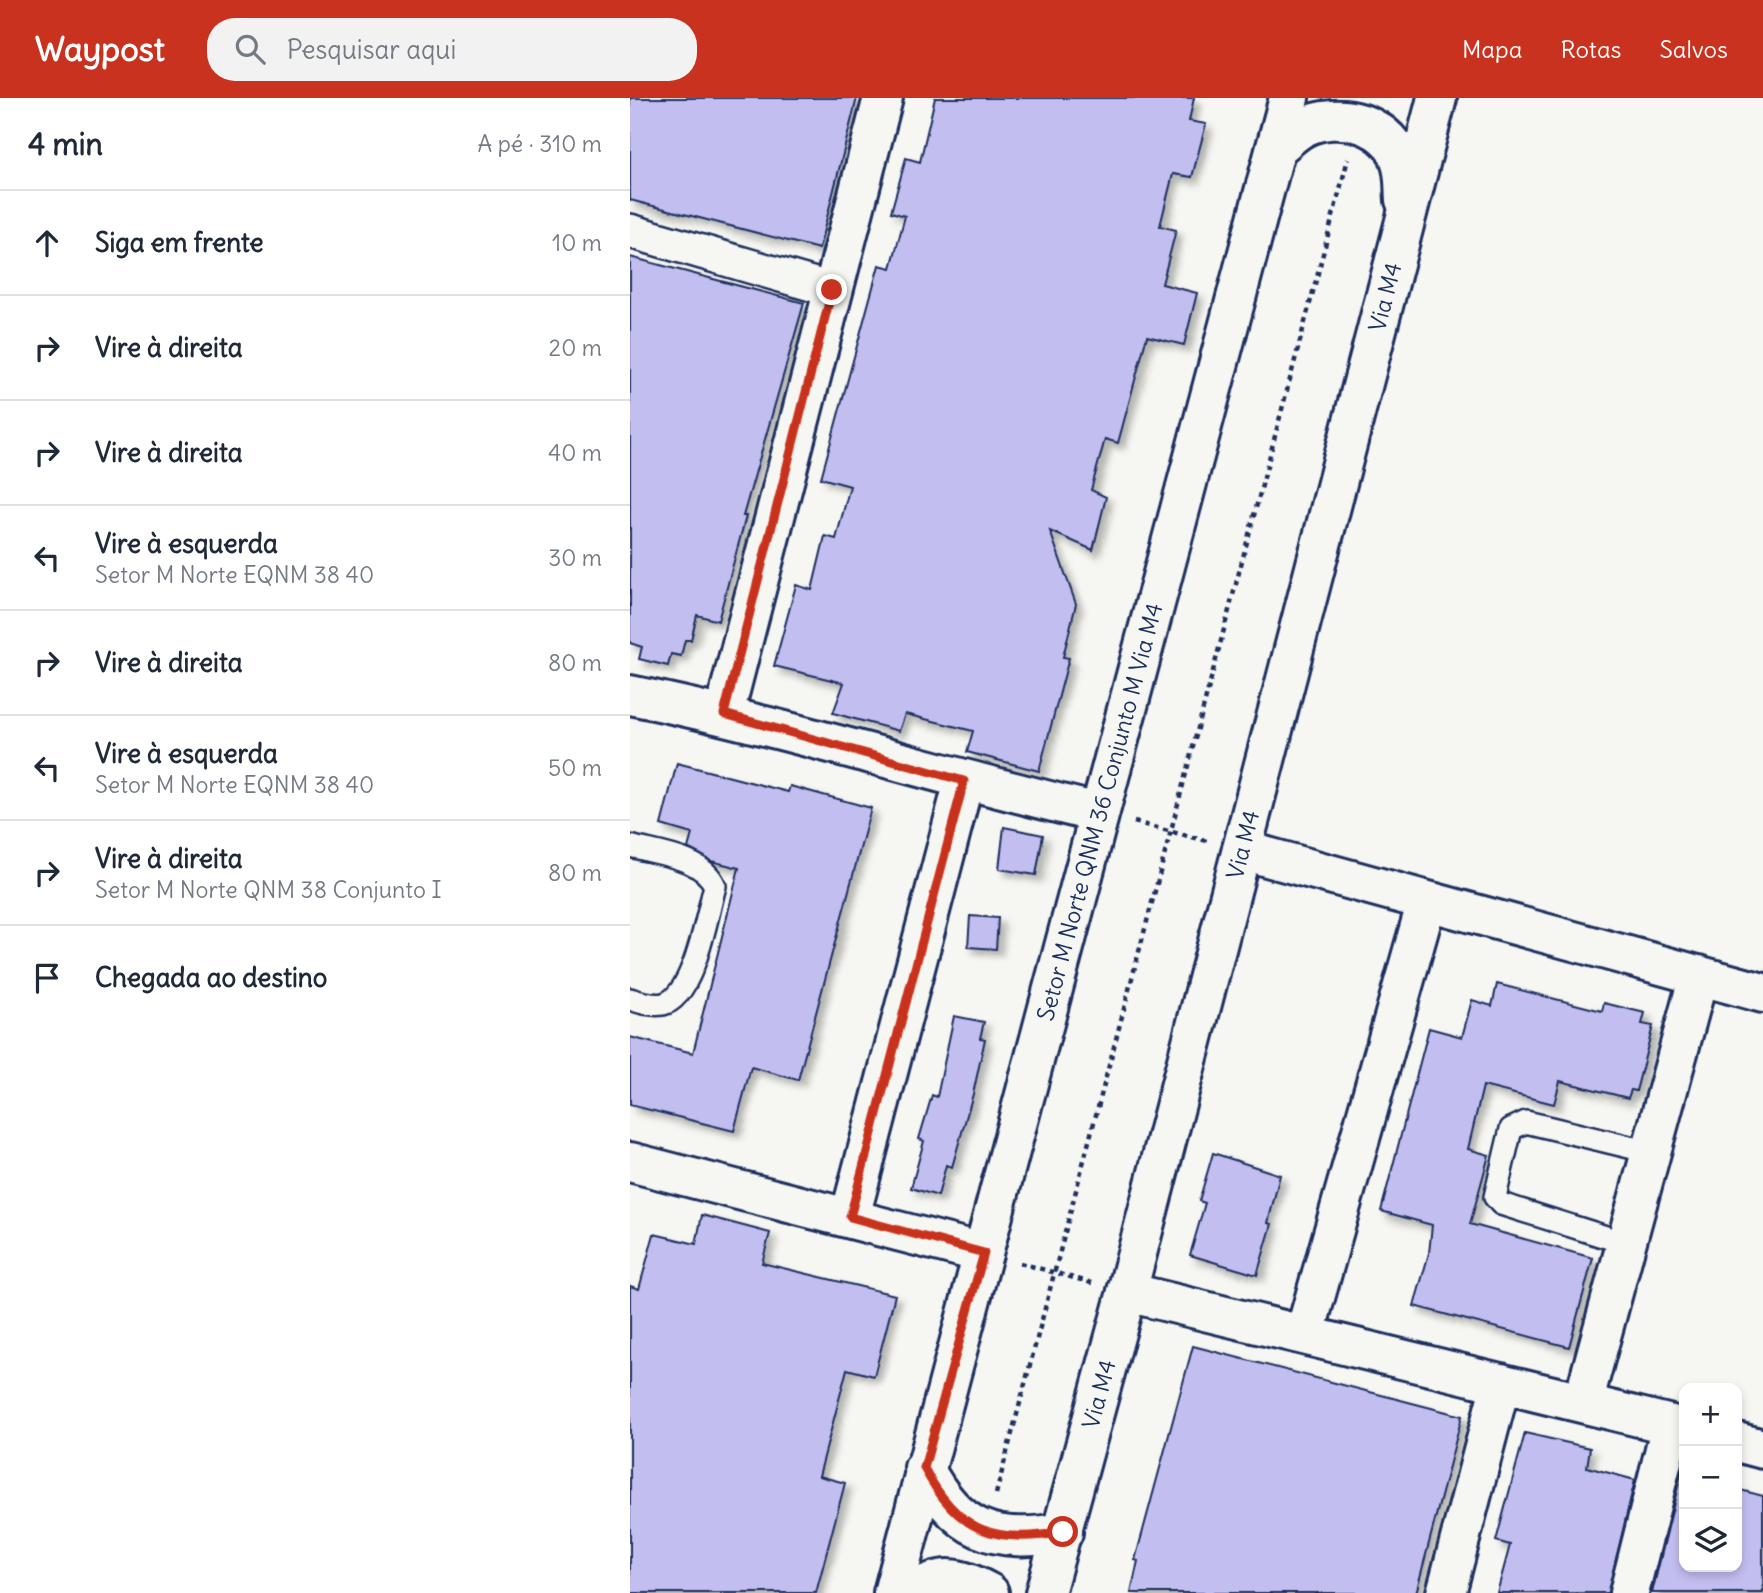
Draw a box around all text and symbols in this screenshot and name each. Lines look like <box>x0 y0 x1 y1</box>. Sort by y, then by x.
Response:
search box <box>207 18 697 81</box>
text: Waypost <box>35 28 165 70</box>
icon: search <box>231 30 269 68</box>
text: Pesquisar aqui <box>287 33 456 66</box>
text: Mapa <box>1462 34 1522 64</box>
text: Rotas <box>1560 34 1622 64</box>
text: Salvos <box>1660 34 1728 64</box>
text: 4 min <box>28 125 103 163</box>
text: A pé · 310 m <box>477 129 602 158</box>
icon: ahead <box>28 224 66 262</box>
text: Siga em frente <box>95 226 263 259</box>
text: 10 m <box>552 228 602 257</box>
street label: Via M4 <box>1362 259 1408 334</box>
route end <box>816 274 847 305</box>
icon: right <box>28 329 66 367</box>
text: Vire à direita <box>95 331 243 364</box>
text: 20 m <box>549 333 602 362</box>
icon: right <box>28 434 66 472</box>
text: Vire à direita <box>95 436 243 469</box>
text: 40 m <box>548 438 602 467</box>
text: Vire à esquerda <box>95 527 278 560</box>
icon: left <box>28 539 66 577</box>
text: 30 m <box>548 543 602 572</box>
text: Setor M Norte EQNM 38 40 <box>95 560 374 589</box>
street label: Setor M Norte QNM 36 Conjunto M Via M4 <box>1030 600 1169 1024</box>
icon: right <box>28 644 66 682</box>
text: Vire à direita <box>95 646 243 679</box>
text: 80 m <box>548 648 602 677</box>
text: Vire à esquerda <box>95 737 278 770</box>
icon: left <box>28 749 66 787</box>
text: 50 m <box>548 753 602 782</box>
text: Setor M Norte EQNM 38 40 <box>95 770 374 799</box>
street label: Via M4 <box>1220 807 1265 882</box>
text: Vire à direita <box>95 842 243 875</box>
icon: right <box>28 854 66 892</box>
text: 80 m <box>548 858 602 887</box>
text: Setor M Norte QNM 38 Conjunto I <box>95 875 441 904</box>
icon: arrive <box>28 959 66 997</box>
text: Chegada ao destino <box>95 961 327 994</box>
street label: Via M4 <box>1075 1356 1122 1432</box>
map controls <box>1679 1383 1742 1572</box>
button: + <box>1679 1383 1742 1446</box>
button: − <box>1679 1446 1742 1509</box>
button: layers <box>1679 1509 1742 1572</box>
route start <box>1047 1516 1078 1547</box>

